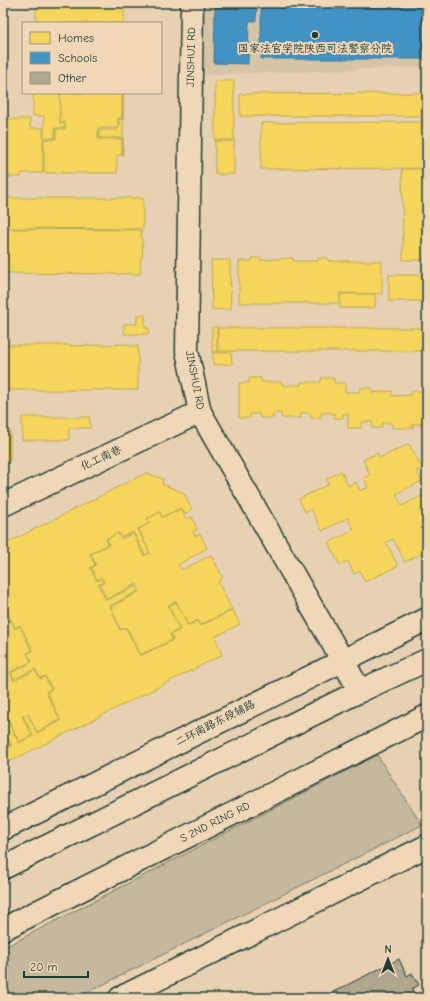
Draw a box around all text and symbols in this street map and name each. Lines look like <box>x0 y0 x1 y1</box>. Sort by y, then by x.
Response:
legend <box>22 22 162 94</box>
street label: JINSHUI RD <box>184 27 198 87</box>
marker: 国家法官学院陕西司法警察分院 <box>310 30 320 40</box>
text: Homes <box>58 31 94 45</box>
place label: 国家法官学院陕西司法警察分院 <box>238 42 392 55</box>
text: Schools <box>58 51 97 65</box>
text: Other <box>58 71 87 85</box>
street label: JINSHUI RD <box>183 349 207 411</box>
street label: 化工南巷 <box>78 443 124 473</box>
street label: 二环南路东段辅路 <box>173 697 257 749</box>
street label: S 2ND RING RD <box>178 799 252 845</box>
north arrow <box>368 939 408 979</box>
text: N <box>384 943 392 956</box>
scale bar <box>24 953 88 979</box>
text: 20 m <box>30 960 58 974</box>

